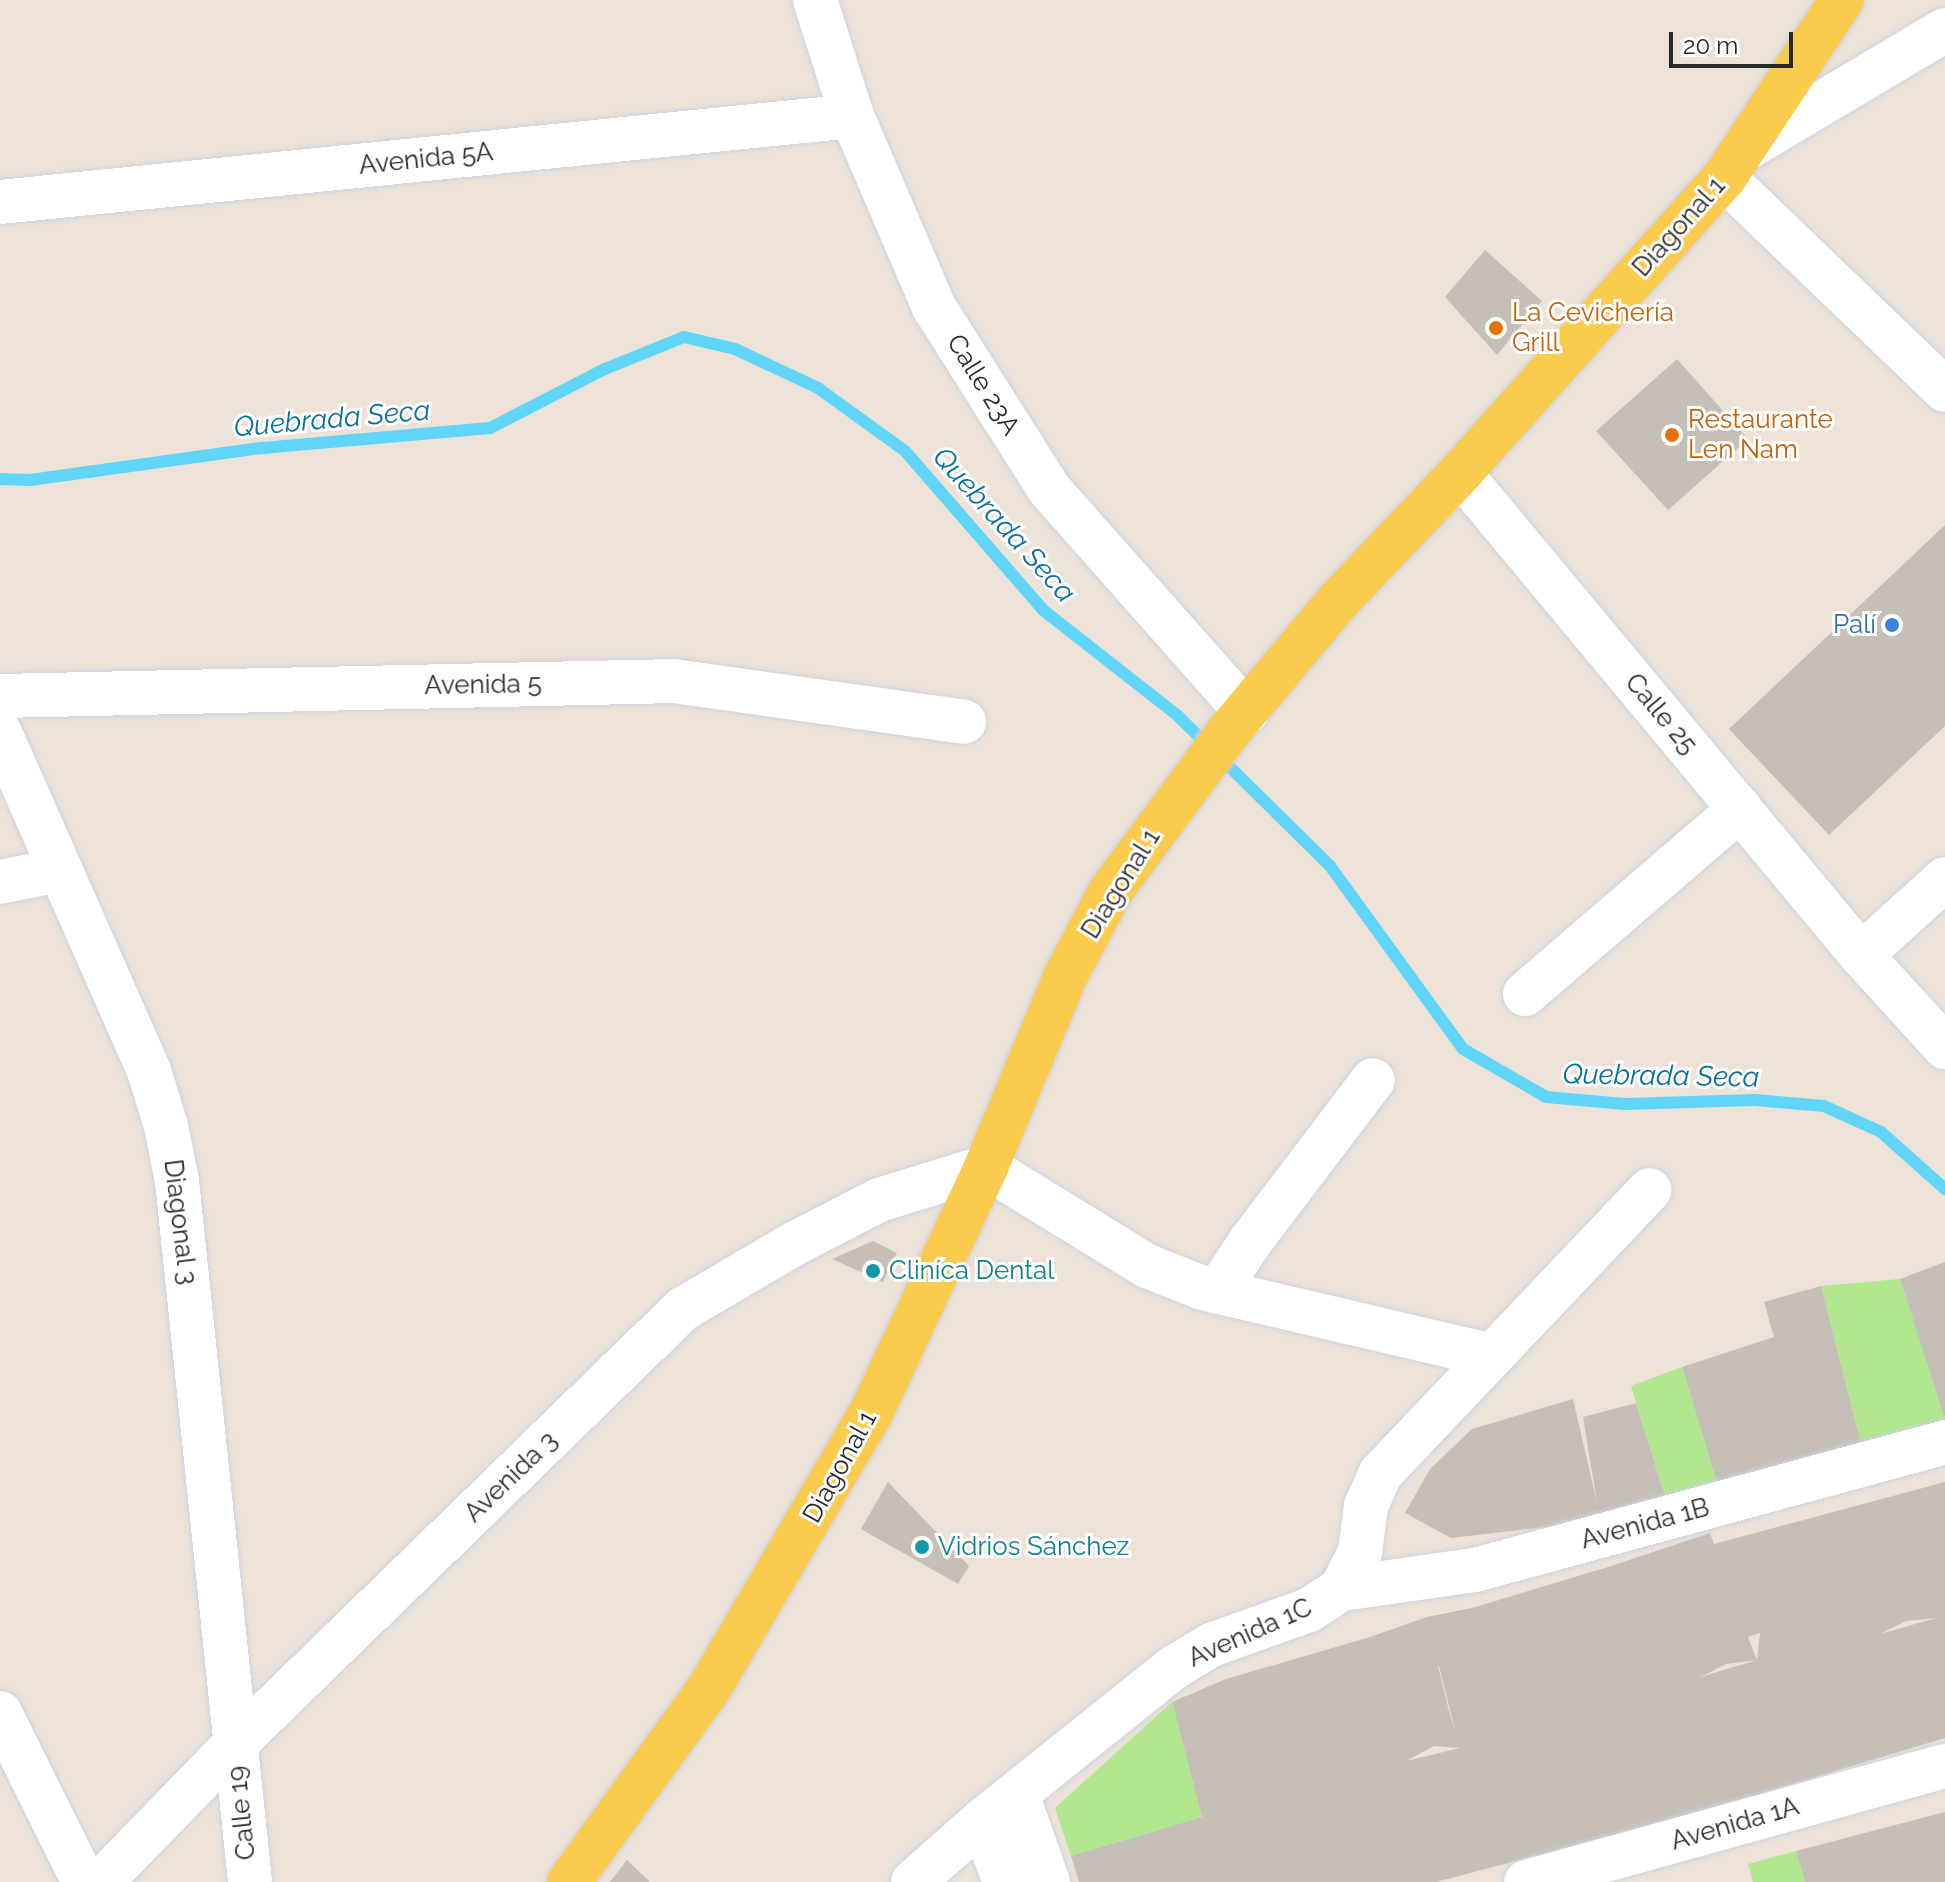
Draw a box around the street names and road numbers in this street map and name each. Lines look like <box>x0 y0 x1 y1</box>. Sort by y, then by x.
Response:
street label: Avenida 5A <box>357 136 495 182</box>
street label: Diagonal 1 <box>1626 170 1732 284</box>
street label: Calle 23A <box>940 329 1026 441</box>
street label: Calle 25 <box>1618 667 1704 761</box>
street label: Avenida 5 <box>424 668 542 702</box>
street label: Diagonal 1 <box>1075 823 1167 945</box>
street label: Diagonal 3 <box>157 1157 203 1287</box>
street label: Diagonal 1 <box>796 1405 884 1529</box>
street label: Avenida 3 <box>458 1425 564 1529</box>
street label: Avenida 1B <box>1577 1492 1713 1556</box>
street label: Avenida 1C <box>1183 1592 1317 1674</box>
street label: Calle 19 <box>222 1764 262 1862</box>
street label: Avenida 1A <box>1667 1791 1803 1857</box>

